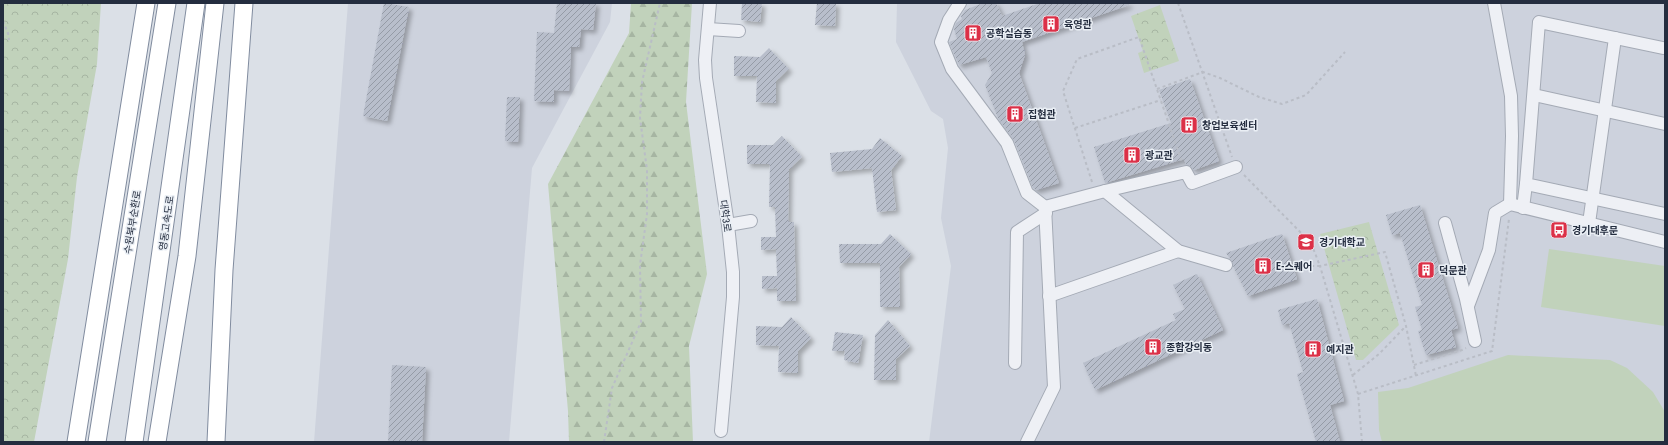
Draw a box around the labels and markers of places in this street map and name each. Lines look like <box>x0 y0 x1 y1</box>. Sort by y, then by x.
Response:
building icon: 육영관 <box>1041 14 1061 34</box>
place label: 육영관 <box>1064 19 1092 30</box>
building icon: 공학실습동 <box>963 23 983 43</box>
place label: 공학실습동 <box>986 27 1032 39</box>
building icon: 집현관 <box>1005 104 1025 124</box>
place label: 집현관 <box>1028 108 1056 120</box>
building icon: 창업보육센터 <box>1179 115 1199 135</box>
place label: 창업보육센터 <box>1202 120 1257 131</box>
building icon: 광교관 <box>1122 145 1142 165</box>
place label: 광교관 <box>1145 150 1173 161</box>
bus stop icon: 경기대후문 <box>1549 220 1569 240</box>
place label: 경기대후문 <box>1572 225 1618 236</box>
school or university icon: 경기대학교 <box>1296 232 1316 252</box>
place label: 경기대학교 <box>1319 236 1365 248</box>
building icon: E-스퀘어 <box>1253 256 1273 276</box>
building icon: 덕문관 <box>1416 260 1436 280</box>
place label: E-스퀘어 <box>1276 261 1312 272</box>
place label: 덕문관 <box>1439 265 1467 276</box>
building icon: 종합강의동 <box>1143 337 1163 357</box>
building icon: 예지관 <box>1303 339 1323 359</box>
place label: 종합강의동 <box>1166 341 1212 353</box>
place label: 예지관 <box>1326 344 1354 355</box>

